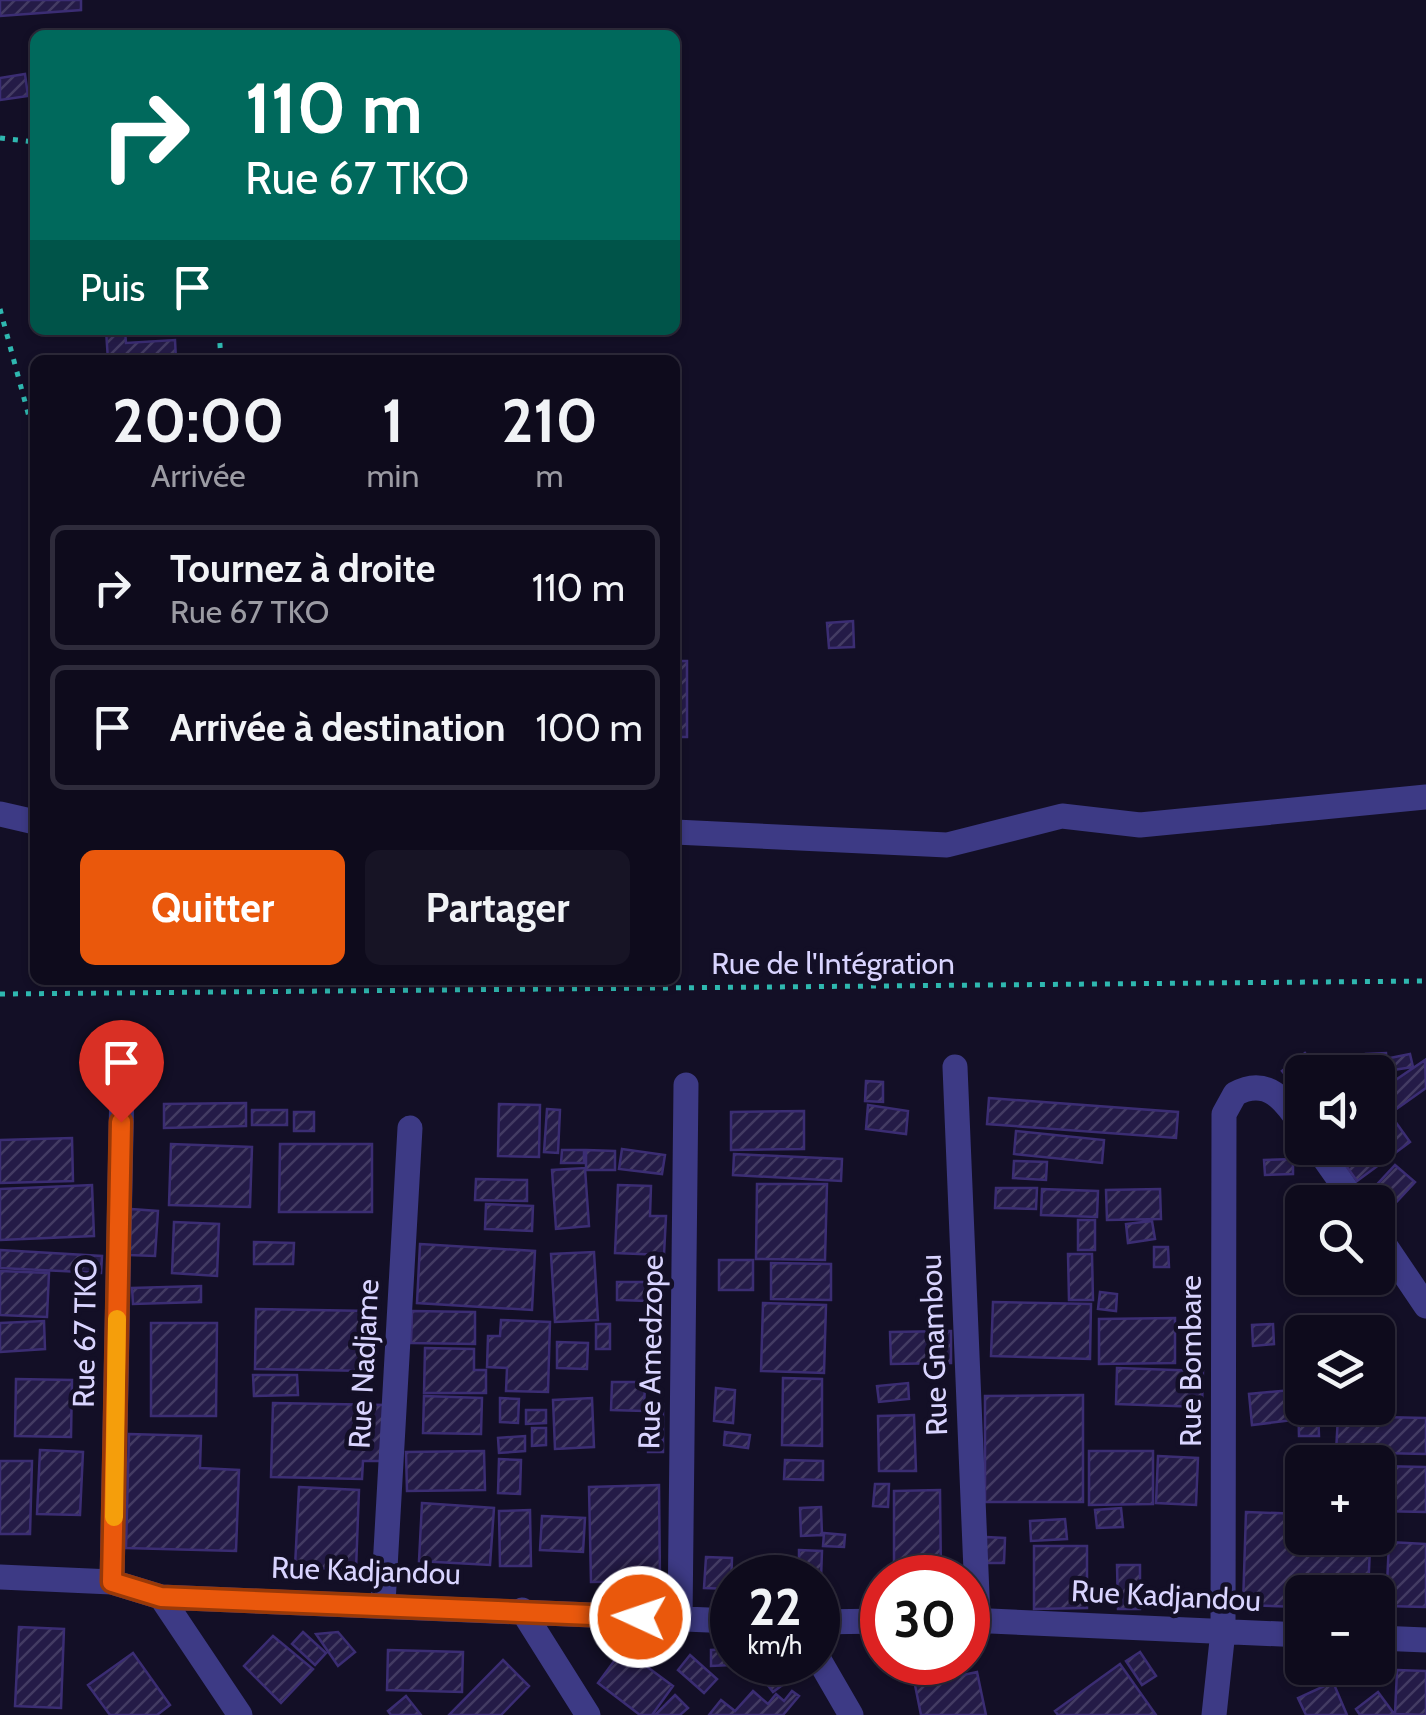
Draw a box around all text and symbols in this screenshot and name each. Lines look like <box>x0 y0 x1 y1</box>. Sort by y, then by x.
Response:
text: 110 m <box>245 65 423 151</box>
icon: right <box>80 70 210 200</box>
text: Rue 67 TKO <box>245 151 469 205</box>
icon: arrive <box>165 260 220 315</box>
text: Puis <box>80 264 145 311</box>
text: 20:00 <box>112 384 284 457</box>
text: 1 <box>382 384 404 457</box>
text: 210 <box>502 384 598 457</box>
text: Arrivée <box>151 456 246 495</box>
text: min <box>367 456 419 495</box>
text: m <box>536 456 564 495</box>
text: Tournez à droite <box>170 545 435 592</box>
icon: right <box>85 560 140 615</box>
text: 110 m <box>532 564 625 611</box>
text: Rue 67 TKO <box>170 592 329 631</box>
icon: arrive <box>85 700 140 755</box>
text: Arrivée à destination <box>170 704 506 751</box>
text: 100 m <box>536 704 643 751</box>
button: Quitter <box>80 850 345 965</box>
button: Partager <box>365 850 630 965</box>
street label: Rue de l'Intégration <box>711 945 955 982</box>
pin <box>79 1020 164 1123</box>
icon: arrive <box>94 1035 149 1090</box>
map controls <box>1285 1055 1395 1685</box>
button: sound <box>1285 1055 1395 1165</box>
button: search <box>1285 1185 1395 1295</box>
street label: Rue Gnambou <box>912 1253 955 1437</box>
street label: Rue Amedzope <box>630 1254 671 1450</box>
street label: Rue 67 TKO <box>65 1258 104 1408</box>
street label: Rue Bombare <box>1172 1275 1209 1447</box>
street label: Rue Nadjame <box>341 1278 386 1450</box>
button: layers <box>1285 1315 1395 1425</box>
button: + <box>1285 1445 1395 1555</box>
street label: Rue Kadjandou <box>270 1549 462 1592</box>
speed limit sign: 30 <box>860 1555 990 1685</box>
position arrow <box>588 1565 692 1669</box>
street label: Rue Kadjandou <box>1070 1572 1262 1619</box>
button: − <box>1285 1575 1395 1685</box>
text: 22 <box>749 1577 801 1638</box>
text: km/h <box>748 1630 802 1660</box>

